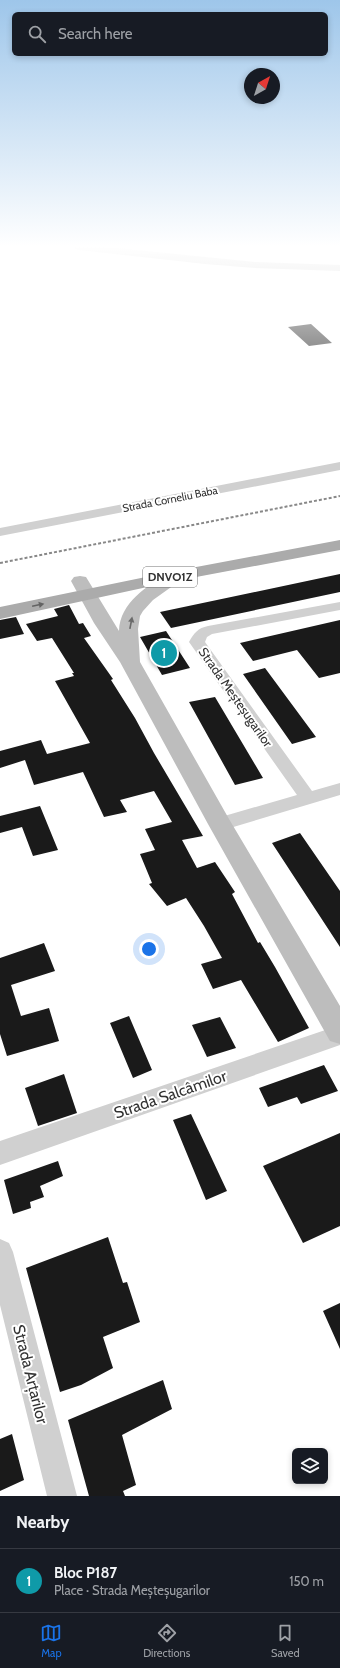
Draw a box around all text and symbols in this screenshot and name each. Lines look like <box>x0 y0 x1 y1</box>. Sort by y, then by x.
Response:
search box <box>12 12 328 56</box>
icon: search <box>26 23 48 45</box>
text: Search here <box>58 25 133 43</box>
north arrow <box>244 68 280 104</box>
street label: Strada Corneliu Baba <box>121 483 220 515</box>
road number: DNVO1Z <box>143 567 197 587</box>
one-way arrow <box>32 601 44 607</box>
one-way arrow <box>128 617 134 629</box>
pin: 1 <box>151 638 177 668</box>
street label: Strada Meșteșugarilor <box>195 644 277 751</box>
your location <box>139 939 159 959</box>
street label: Strada Salcâmilor <box>111 1066 230 1123</box>
street label: Strada Arțarilor <box>8 1323 52 1427</box>
map controls <box>292 1448 328 1484</box>
button: layers <box>292 1448 328 1484</box>
text: Nearby <box>16 1512 69 1532</box>
text: Bloc P187 <box>54 1564 117 1582</box>
text: 1 <box>27 1573 31 1589</box>
text: 150 m <box>289 1573 324 1589</box>
text: Place · Strada Meșteșugarilor <box>54 1582 210 1598</box>
tab: Map <box>40 1622 62 1660</box>
tab: Directions <box>143 1622 190 1660</box>
tab: Saved <box>271 1622 300 1660</box>

